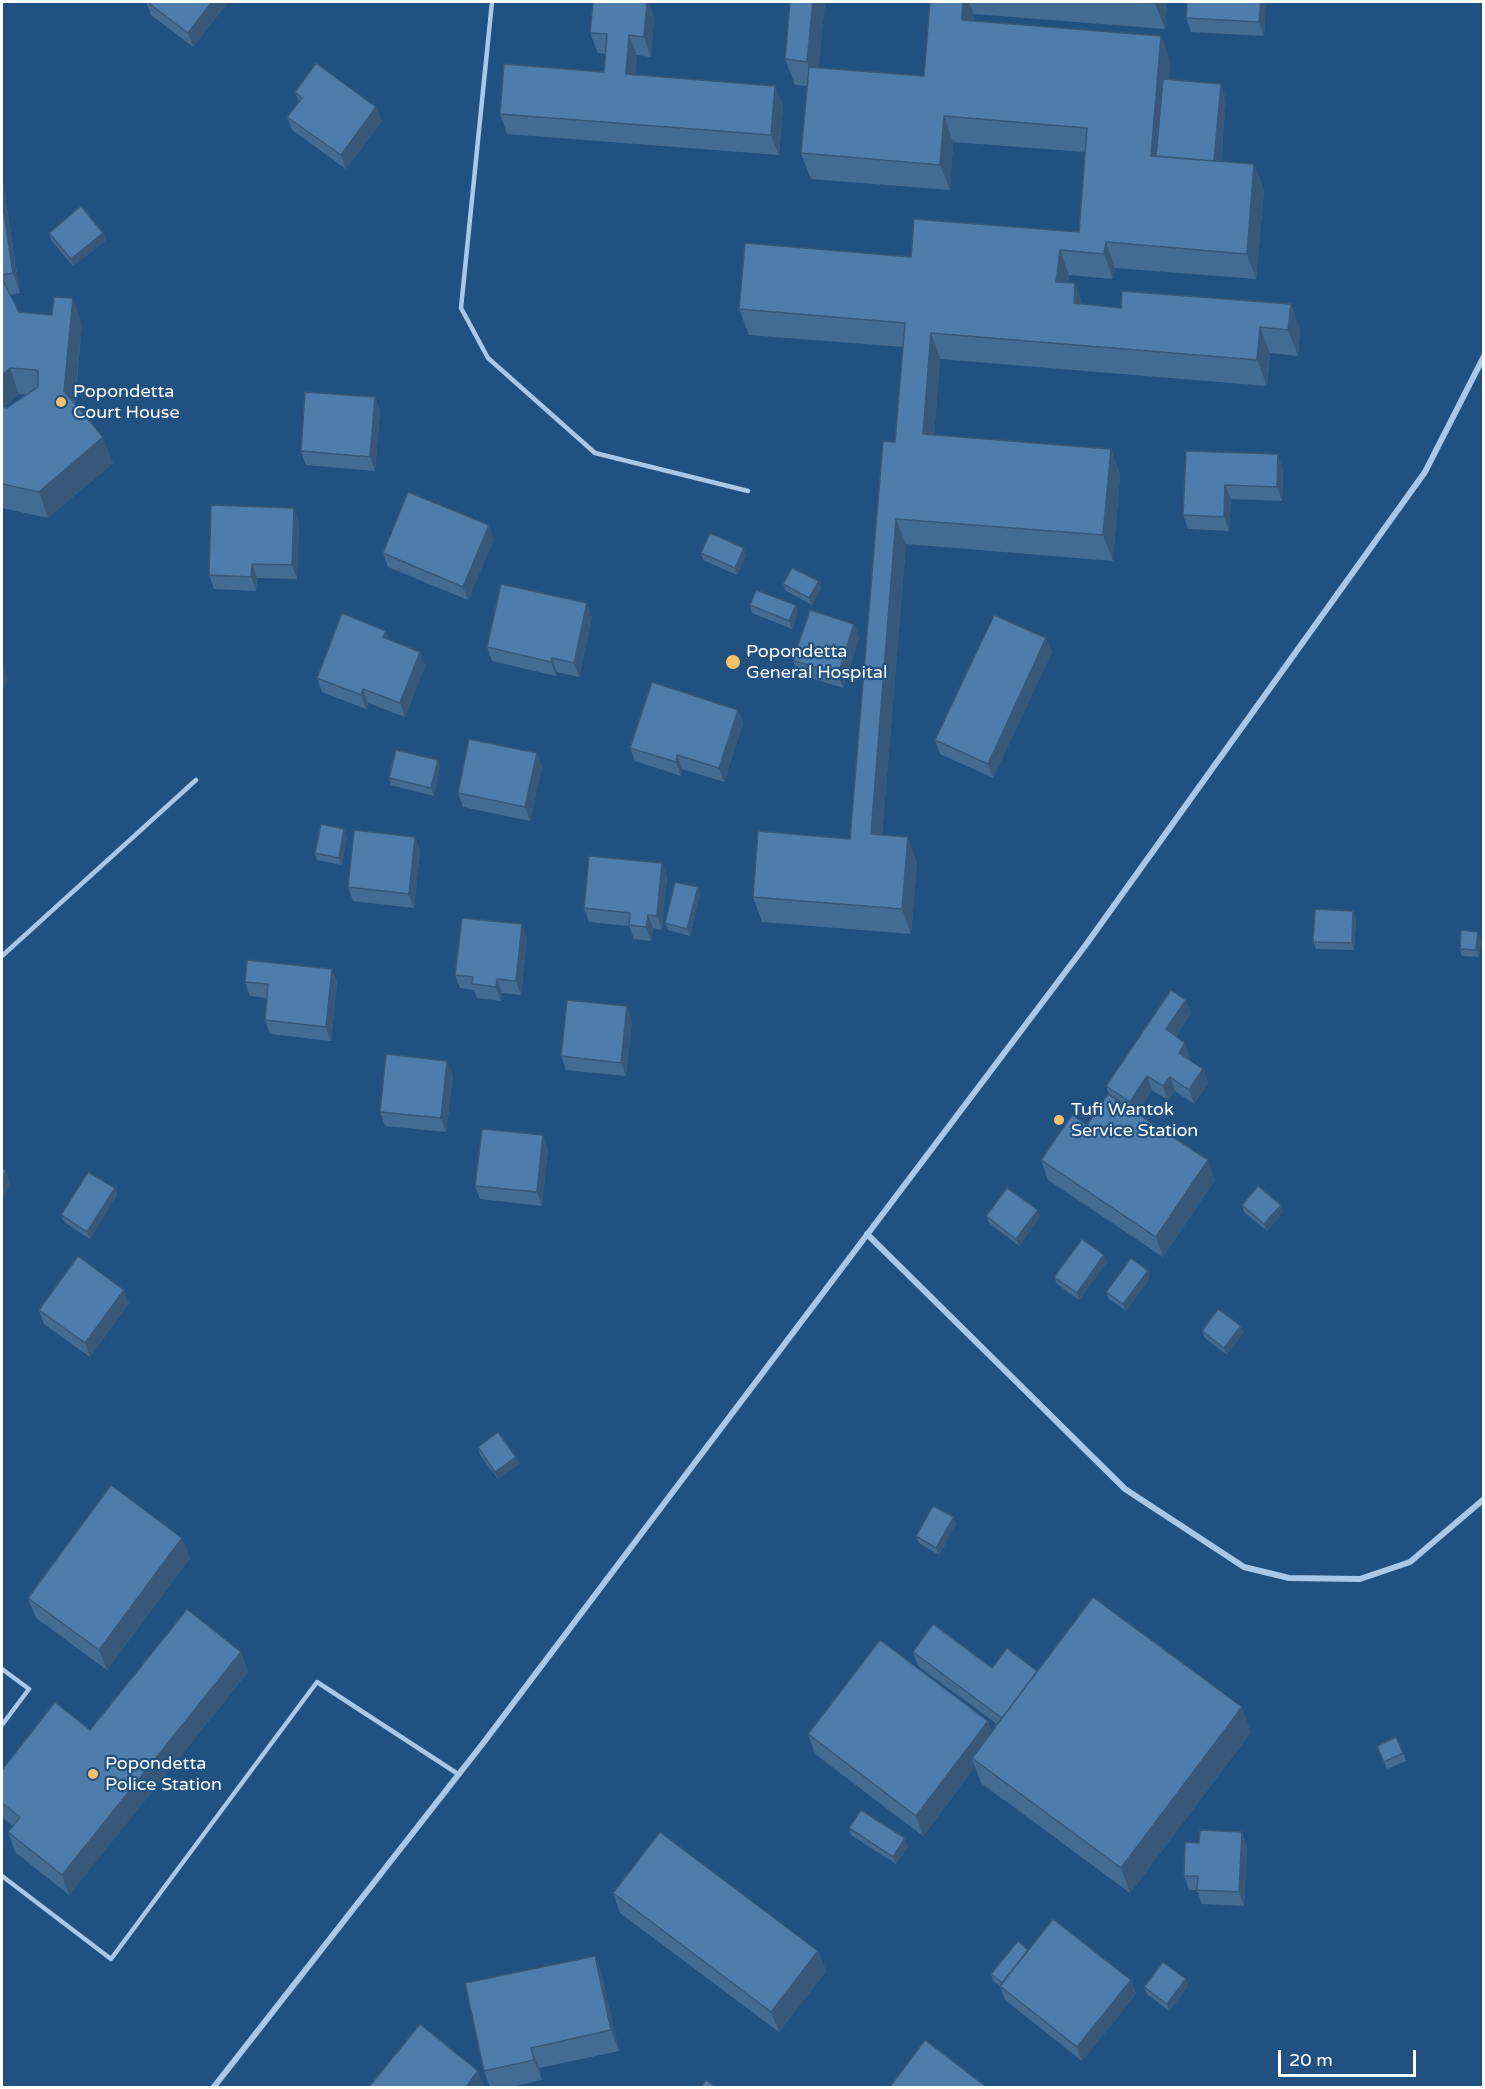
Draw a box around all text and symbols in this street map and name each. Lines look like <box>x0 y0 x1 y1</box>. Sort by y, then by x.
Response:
place label: Popondetta Court House <box>73 381 180 424</box>
marker: Popondetta Court House <box>54 395 68 409</box>
place label: Popondetta General Hospital <box>746 641 887 684</box>
marker: Popondetta General Hospital <box>724 653 742 671</box>
place label: Tufi Wantok Service Station <box>1071 1099 1198 1142</box>
marker: Tufi Wantok Service Station <box>1052 1113 1066 1127</box>
place label: Popondetta Police Station <box>105 1753 222 1796</box>
marker: Popondetta Police Station <box>86 1767 100 1781</box>
scale bar <box>1281 2038 1419 2076</box>
text: 20 m <box>1289 2049 1333 2071</box>

